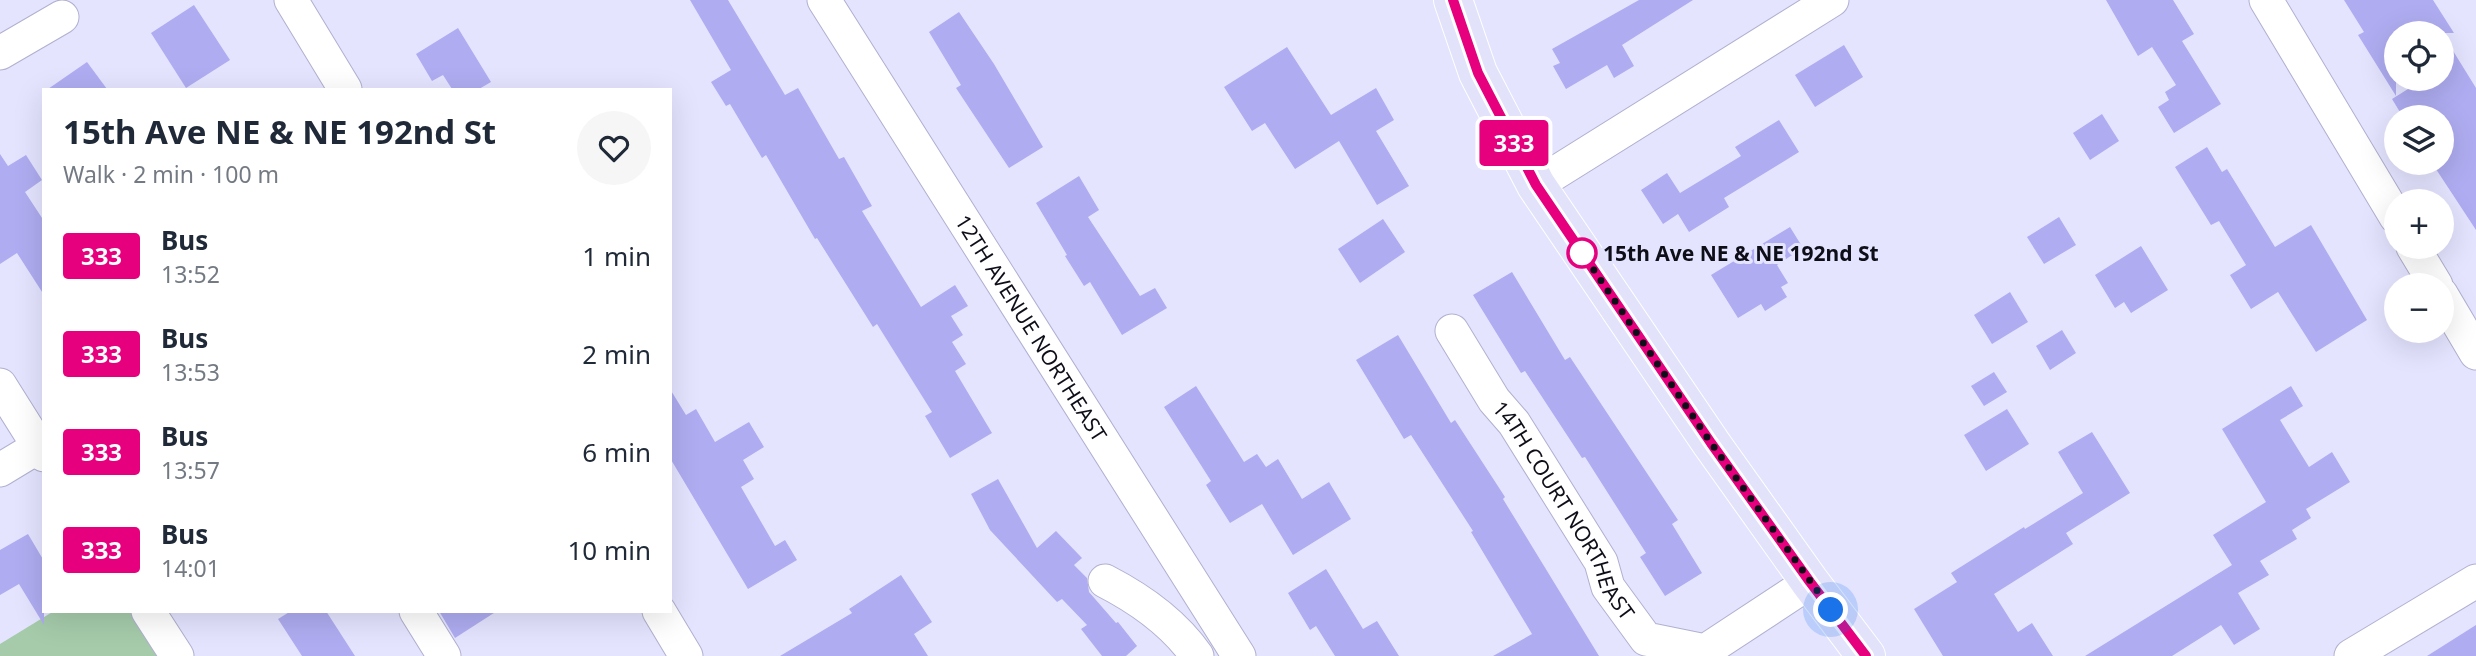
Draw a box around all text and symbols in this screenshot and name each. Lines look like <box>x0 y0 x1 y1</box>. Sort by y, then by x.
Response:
map controls <box>2384 21 2454 343</box>
button: locate <box>2384 21 2454 91</box>
button: layers <box>2384 105 2454 175</box>
text: 15th Ave NE & NE 192nd St <box>63 109 496 154</box>
button: heart <box>577 111 651 185</box>
line badge: 333 <box>1474 120 1554 166</box>
text: 333 <box>1493 126 1535 159</box>
text: Walk · 2 min · 100 m <box>63 158 279 190</box>
button: + <box>2384 189 2454 259</box>
street label: 12TH AVENUE NORTHEAST <box>949 209 1114 447</box>
text: Bus <box>161 222 208 258</box>
text: 1 min <box>582 238 651 274</box>
marker: 15th Ave NE & NE 192nd St <box>1567 238 1597 268</box>
text: 333 <box>81 239 122 272</box>
place label: 15th Ave NE & NE 192nd St <box>1603 239 1879 267</box>
text: 13:52 <box>161 258 220 290</box>
button: − <box>2384 273 2454 343</box>
text: Bus <box>161 320 208 356</box>
text: 2 min <box>582 336 651 372</box>
text: 333 <box>81 337 122 370</box>
text: 13:53 <box>161 356 220 388</box>
street label: 14TH COURT NORTHEAST <box>1487 395 1641 625</box>
text: Bus <box>161 418 208 454</box>
text: 6 min <box>582 434 651 470</box>
text: 333 <box>81 435 122 468</box>
text: 13:57 <box>161 454 220 486</box>
text: Bus <box>161 516 208 552</box>
text: 10 min <box>567 532 651 568</box>
text: 333 <box>81 533 122 566</box>
text: 14:01 <box>161 552 220 584</box>
your location <box>1813 592 1848 627</box>

